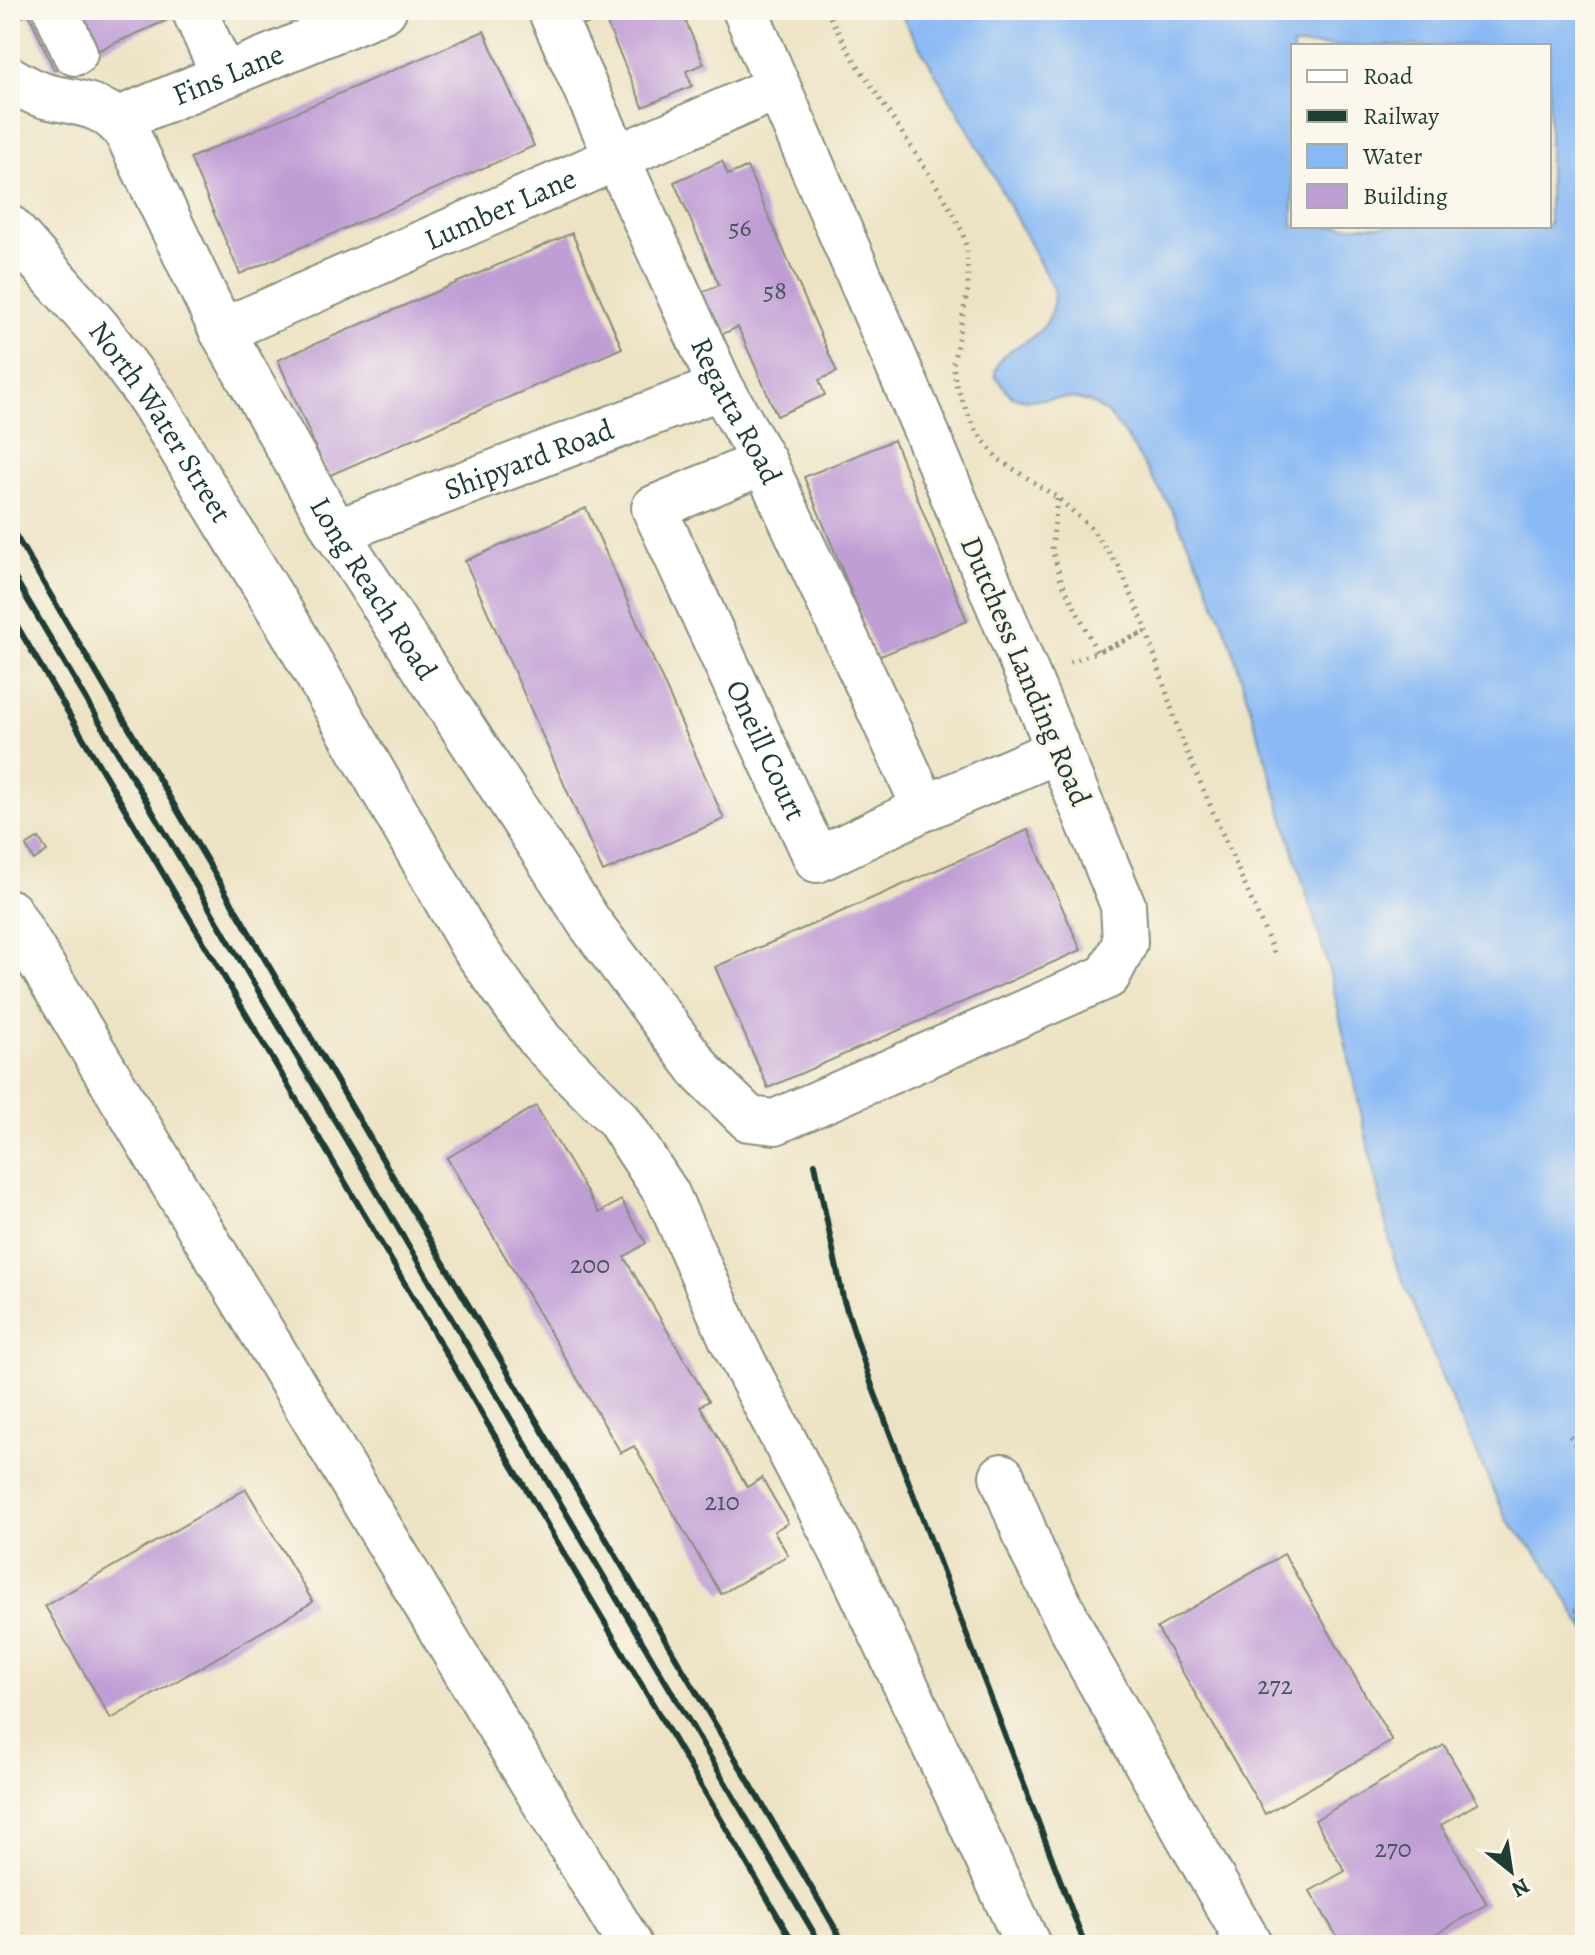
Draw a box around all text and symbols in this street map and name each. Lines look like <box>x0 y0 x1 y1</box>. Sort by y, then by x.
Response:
street label: Fins Lane <box>166 34 290 115</box>
legend <box>1291 44 1551 228</box>
text: Road <box>1363 60 1413 92</box>
text: Railway <box>1363 100 1439 132</box>
text: Water <box>1362 140 1423 172</box>
street label: Lumber Lane <box>418 158 582 260</box>
text: Building <box>1363 180 1448 212</box>
house number: 56 <box>728 210 752 245</box>
house number: 58 <box>763 273 787 308</box>
street label: North Water Street <box>80 313 241 530</box>
street label: Regatta Road <box>681 331 792 491</box>
street label: Shipyard Road <box>438 409 620 510</box>
street label: Long Reach Road <box>300 490 447 688</box>
street label: Dutchess Landing Road <box>951 530 1101 813</box>
street label: Oneill Court <box>716 673 816 827</box>
house number: 200 <box>570 1247 610 1282</box>
house number: 210 <box>704 1484 740 1519</box>
house number: 272 <box>1257 1668 1293 1703</box>
house number: 270 <box>1374 1831 1412 1866</box>
north arrow <box>1471 1831 1551 1911</box>
text: N <box>1506 1870 1535 1904</box>

